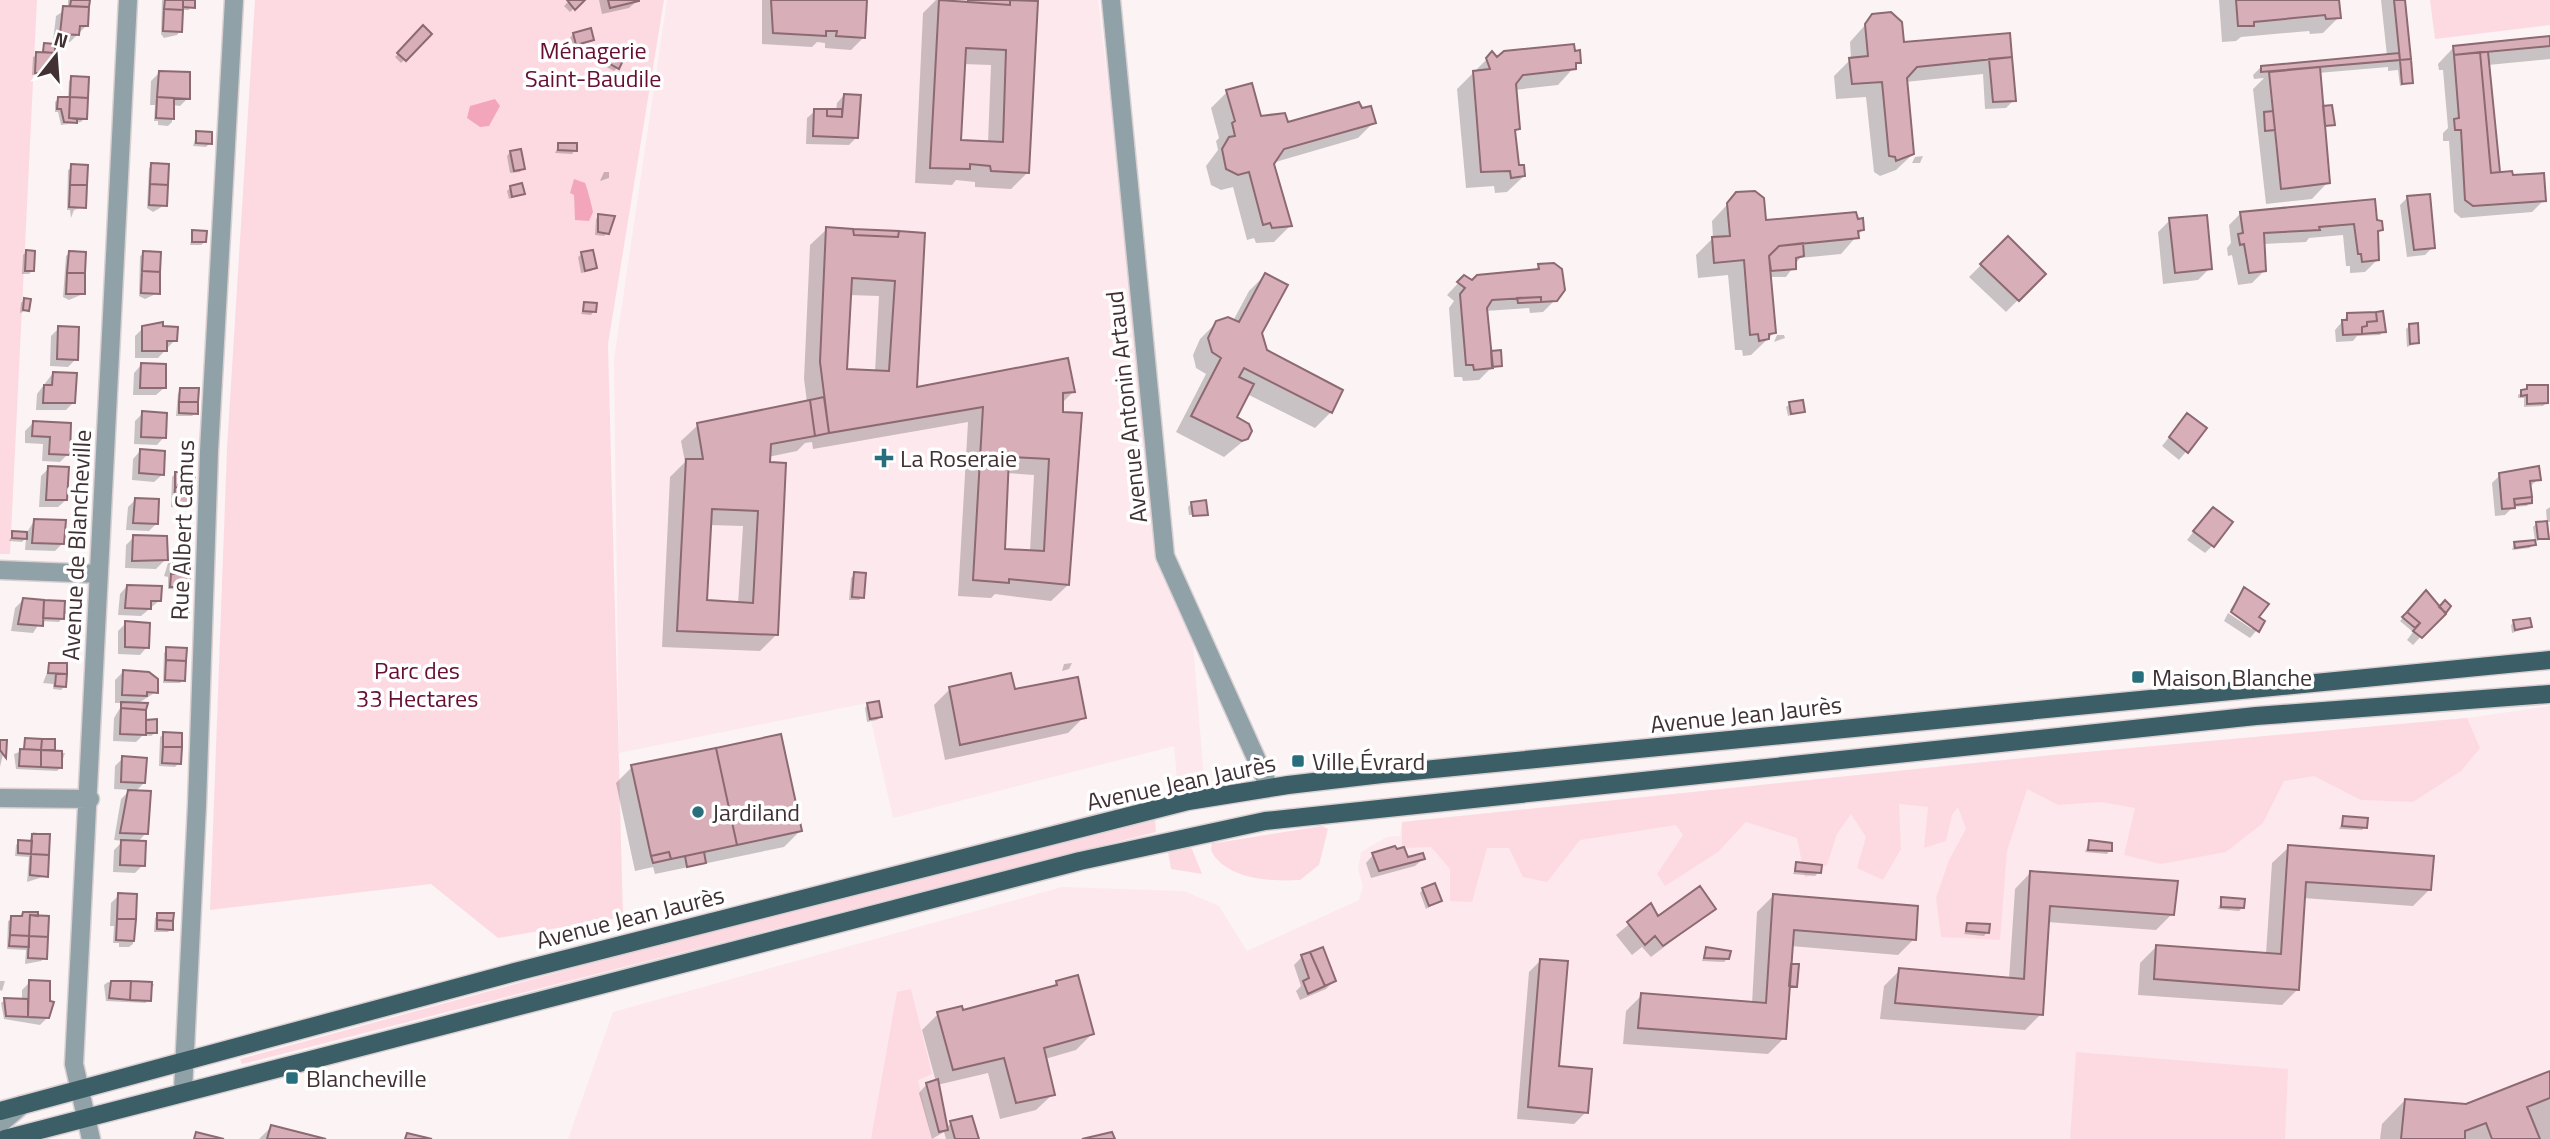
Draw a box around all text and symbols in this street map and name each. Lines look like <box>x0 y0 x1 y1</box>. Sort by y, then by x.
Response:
north arrow <box>21 21 91 91</box>
text: N <box>51 23 72 55</box>
park label: Ménagerie Saint-Baudile <box>525 32 661 96</box>
street label: Avenue Antonin Artaud <box>1096 289 1156 525</box>
street label: Avenue de Blancheville <box>52 429 100 661</box>
street label: Rue Albert Camus <box>161 439 203 621</box>
place label: La Roseraie <box>900 440 1017 476</box>
marker: La Roseraie <box>874 448 894 468</box>
park label: Parc des 33 Hectares <box>356 652 478 716</box>
place label: Maison Blanche <box>2152 659 2312 695</box>
marker: Maison Blanche <box>2130 669 2146 685</box>
street label: Avenue Jean Jaurès <box>1648 686 1844 742</box>
place label: Ville Évrard <box>1312 743 1425 779</box>
street label: Avenue Jean Jaurès <box>1083 744 1279 820</box>
marker: Ville Évrard <box>1290 753 1306 769</box>
place label: Jardiland <box>712 794 800 830</box>
marker: Jardiland <box>690 804 706 820</box>
street label: Avenue Jean Jaurès <box>532 876 728 958</box>
place label: Blancheville <box>306 1060 427 1096</box>
marker: Blancheville <box>284 1070 300 1086</box>

